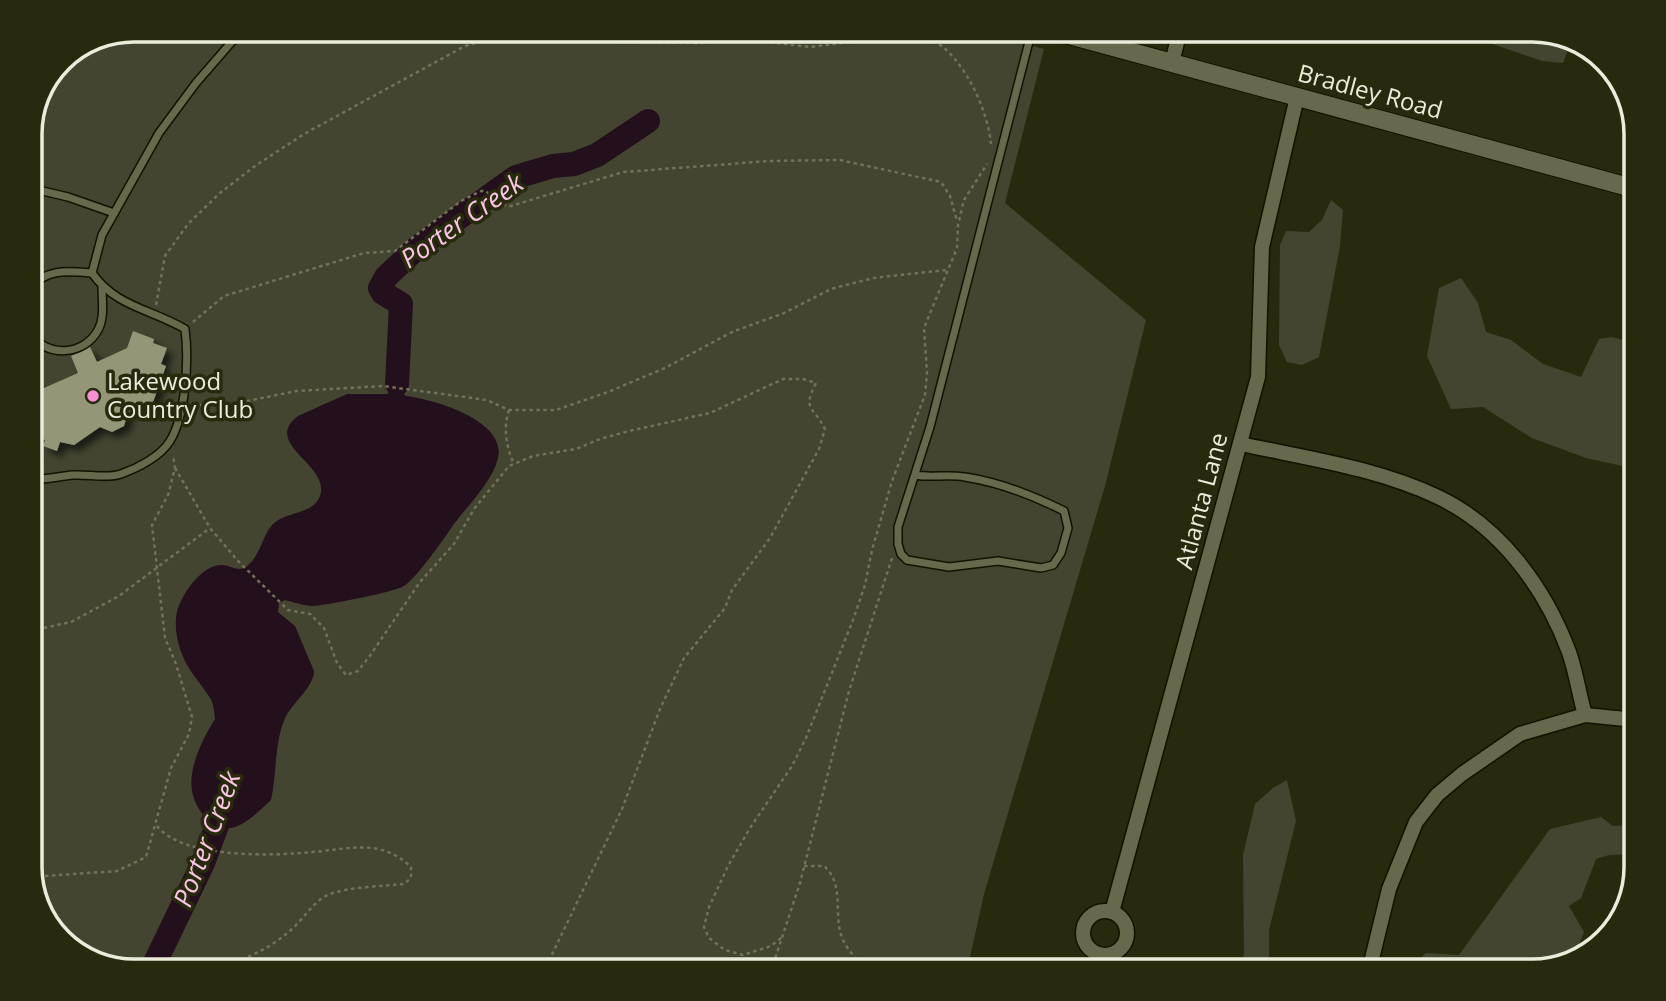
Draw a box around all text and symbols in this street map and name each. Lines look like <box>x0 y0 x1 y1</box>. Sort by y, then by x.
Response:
street label: Bradley Road <box>1294 55 1446 126</box>
water label: Porter Creek <box>393 164 531 276</box>
place label: Lakewood Country Club <box>107 364 253 425</box>
marker: Lakewood Country Club <box>85 388 101 404</box>
street label: Atlanta Lane <box>1166 429 1235 573</box>
water label: Porter Creek <box>164 765 249 912</box>

